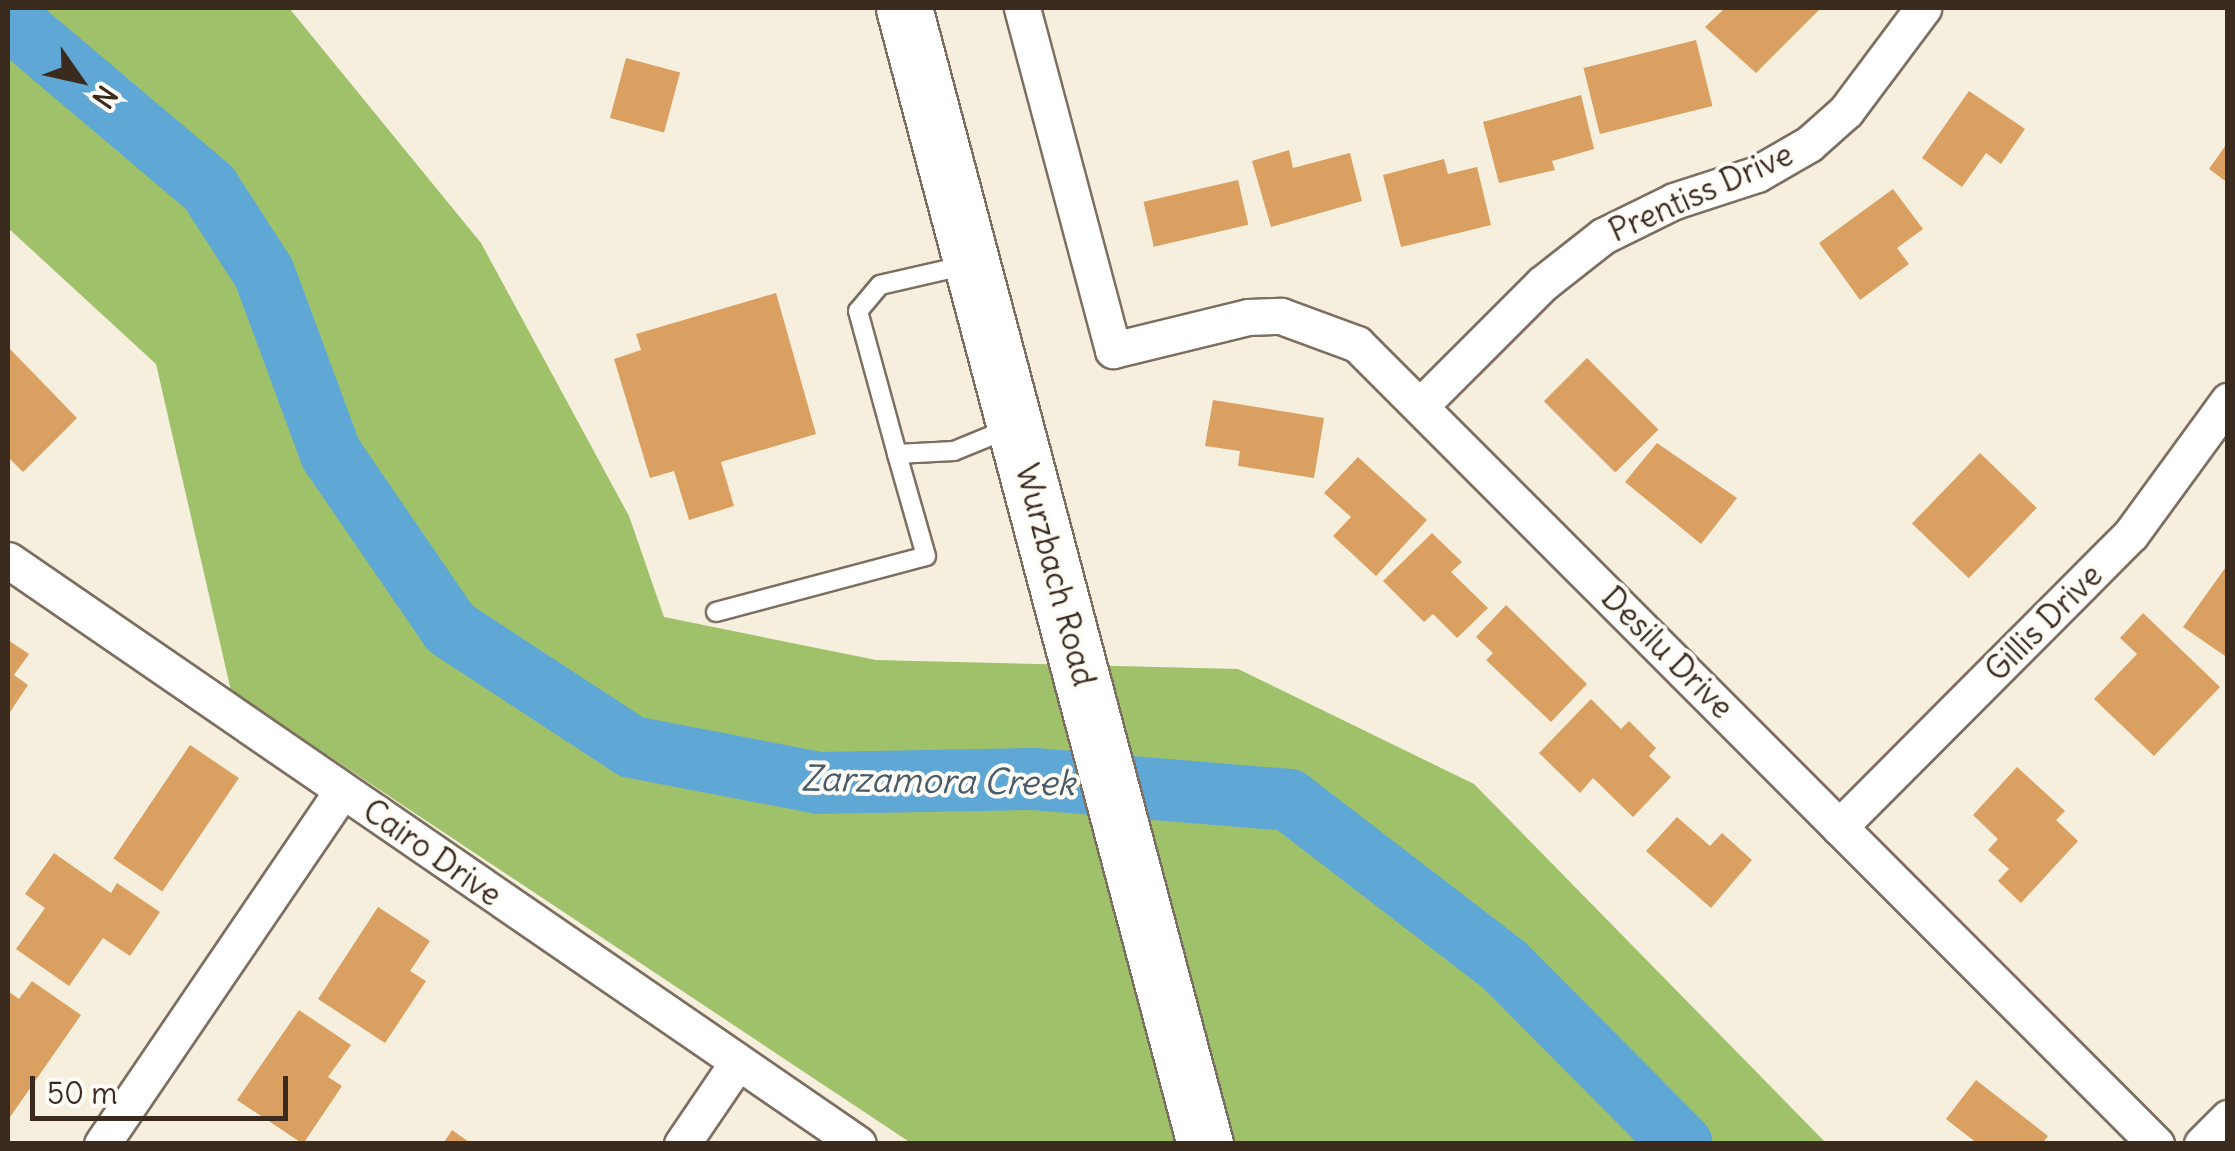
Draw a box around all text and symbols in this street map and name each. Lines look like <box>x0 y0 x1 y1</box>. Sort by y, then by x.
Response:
north arrow <box>30 30 130 130</box>
text: N <box>85 79 125 115</box>
street label: Prentiss Drive <box>1603 135 1799 251</box>
street label: Wurzbach Road <box>1007 460 1103 690</box>
street label: Gillis Drive <box>1978 557 2110 689</box>
street label: Desilu Drive <box>1593 579 1741 727</box>
water label: Zarzamora Creek <box>801 757 1075 803</box>
street label: Cairo Drive <box>355 791 509 915</box>
scale bar <box>35 1056 292 1118</box>
text: 50 m <box>47 1074 117 1112</box>

